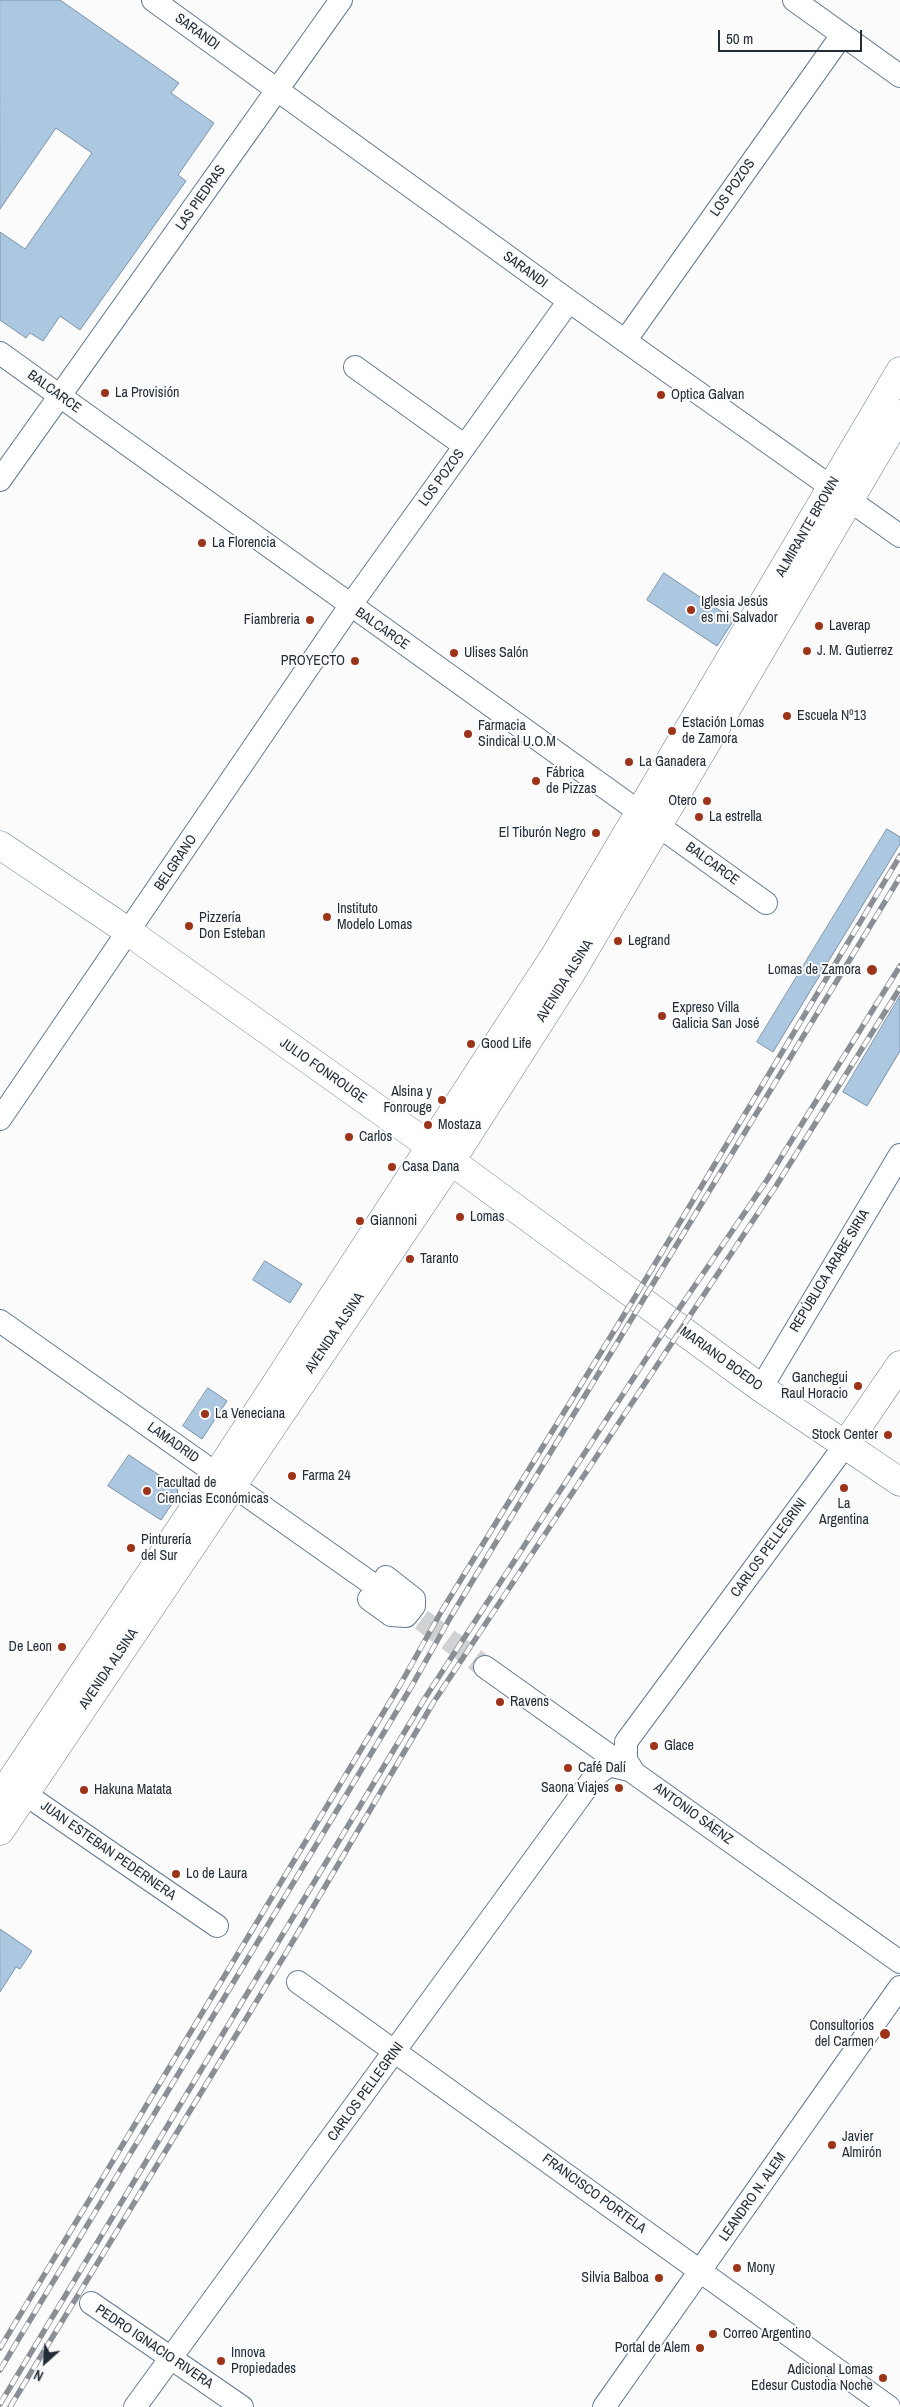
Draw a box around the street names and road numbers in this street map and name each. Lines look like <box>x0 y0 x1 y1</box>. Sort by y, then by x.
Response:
street label: SARANDI <box>171 10 223 54</box>
street label: LOS POZOS <box>707 156 759 220</box>
street label: LAS PIEDRAS <box>173 162 229 234</box>
street label: SARANDI <box>499 248 551 292</box>
street label: BALCARCE <box>24 367 84 417</box>
street label: LOS POZOS <box>416 446 468 510</box>
street label: ALMIRANTE BROWN <box>773 474 843 580</box>
street label: BALCARCE <box>352 604 412 654</box>
street label: BELGRANO <box>151 832 201 894</box>
street label: BALCARCE <box>682 839 742 889</box>
street label: AVENIDA ALSINA <box>533 937 597 1025</box>
street label: JULIO FONROUGE <box>276 1035 370 1107</box>
street label: REPÚBLICA ARABE SIRIA <box>787 1207 873 1335</box>
street label: AVENIDA ALSINA <box>302 1290 368 1376</box>
street label: MARIANO BOEDO <box>676 1323 766 1395</box>
street label: LAMADRID <box>144 1419 202 1467</box>
street label: CARLOS PELLEGRINI <box>728 1495 810 1601</box>
street label: AVENIDA ALSINA <box>76 1626 142 1712</box>
street label: ANTONIO SÁENZ <box>650 1780 736 1848</box>
street label: JUAN ESTEBAN PEDERNERA <box>37 1798 179 1904</box>
street label: CARLOS PELLEGRINI <box>325 2039 407 2145</box>
street label: LEANDRO N. ALEM <box>716 2149 790 2245</box>
street label: FRANCISCO PORTELA <box>539 2151 649 2237</box>
street label: PEDRO IGNACIO RIVERA <box>92 2301 216 2393</box>

